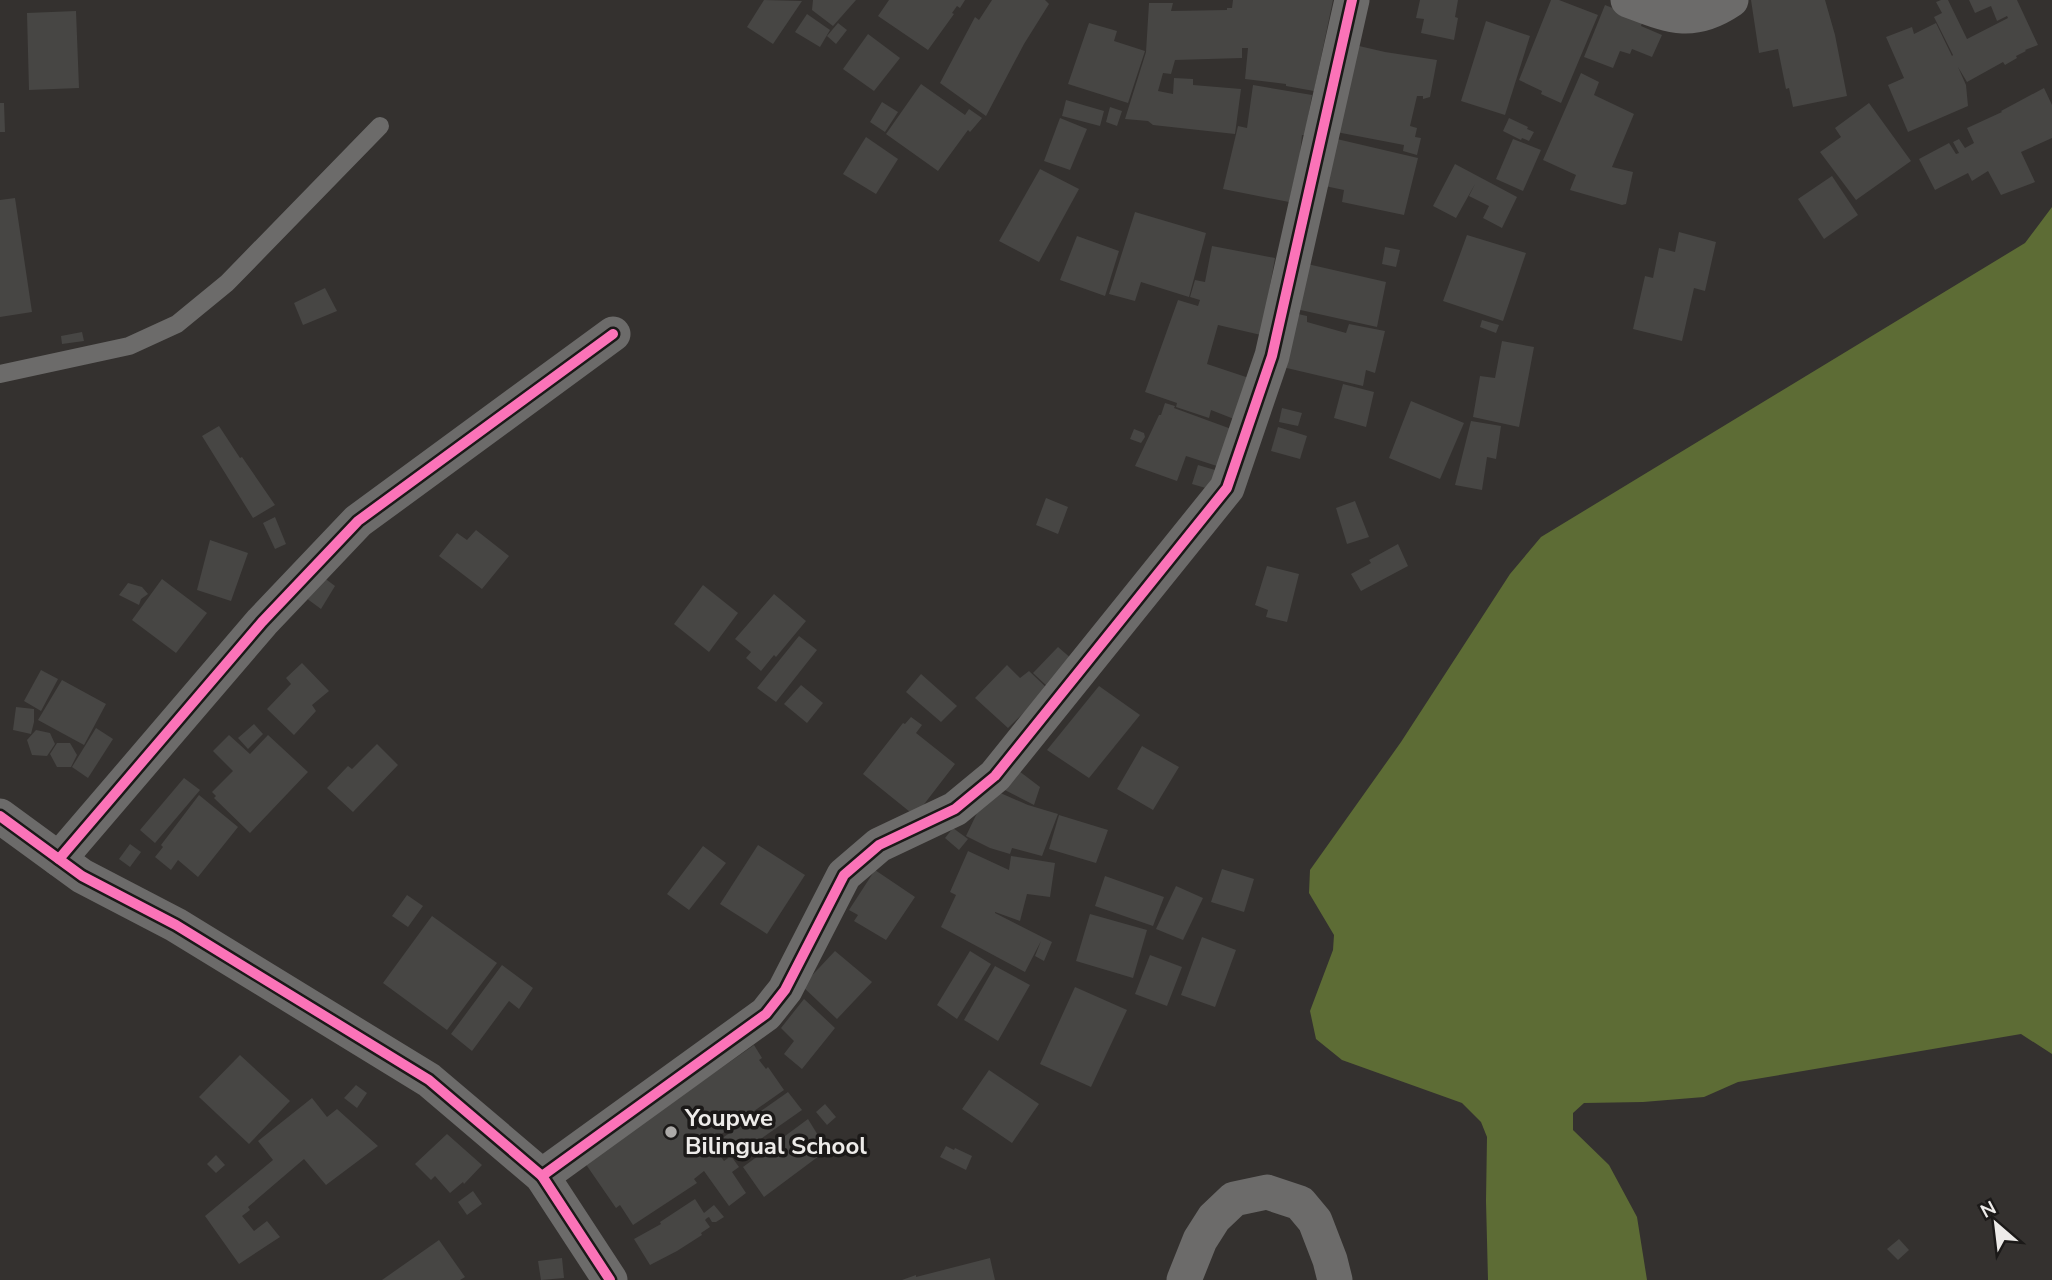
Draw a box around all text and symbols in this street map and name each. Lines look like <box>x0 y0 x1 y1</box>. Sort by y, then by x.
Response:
place label: Youpwe Bilingual School <box>684 1102 867 1162</box>
marker: Youpwe Bilingual School <box>663 1124 679 1140</box>
north arrow <box>1961 1189 2031 1259</box>
text: N <box>1976 1195 2001 1225</box>

